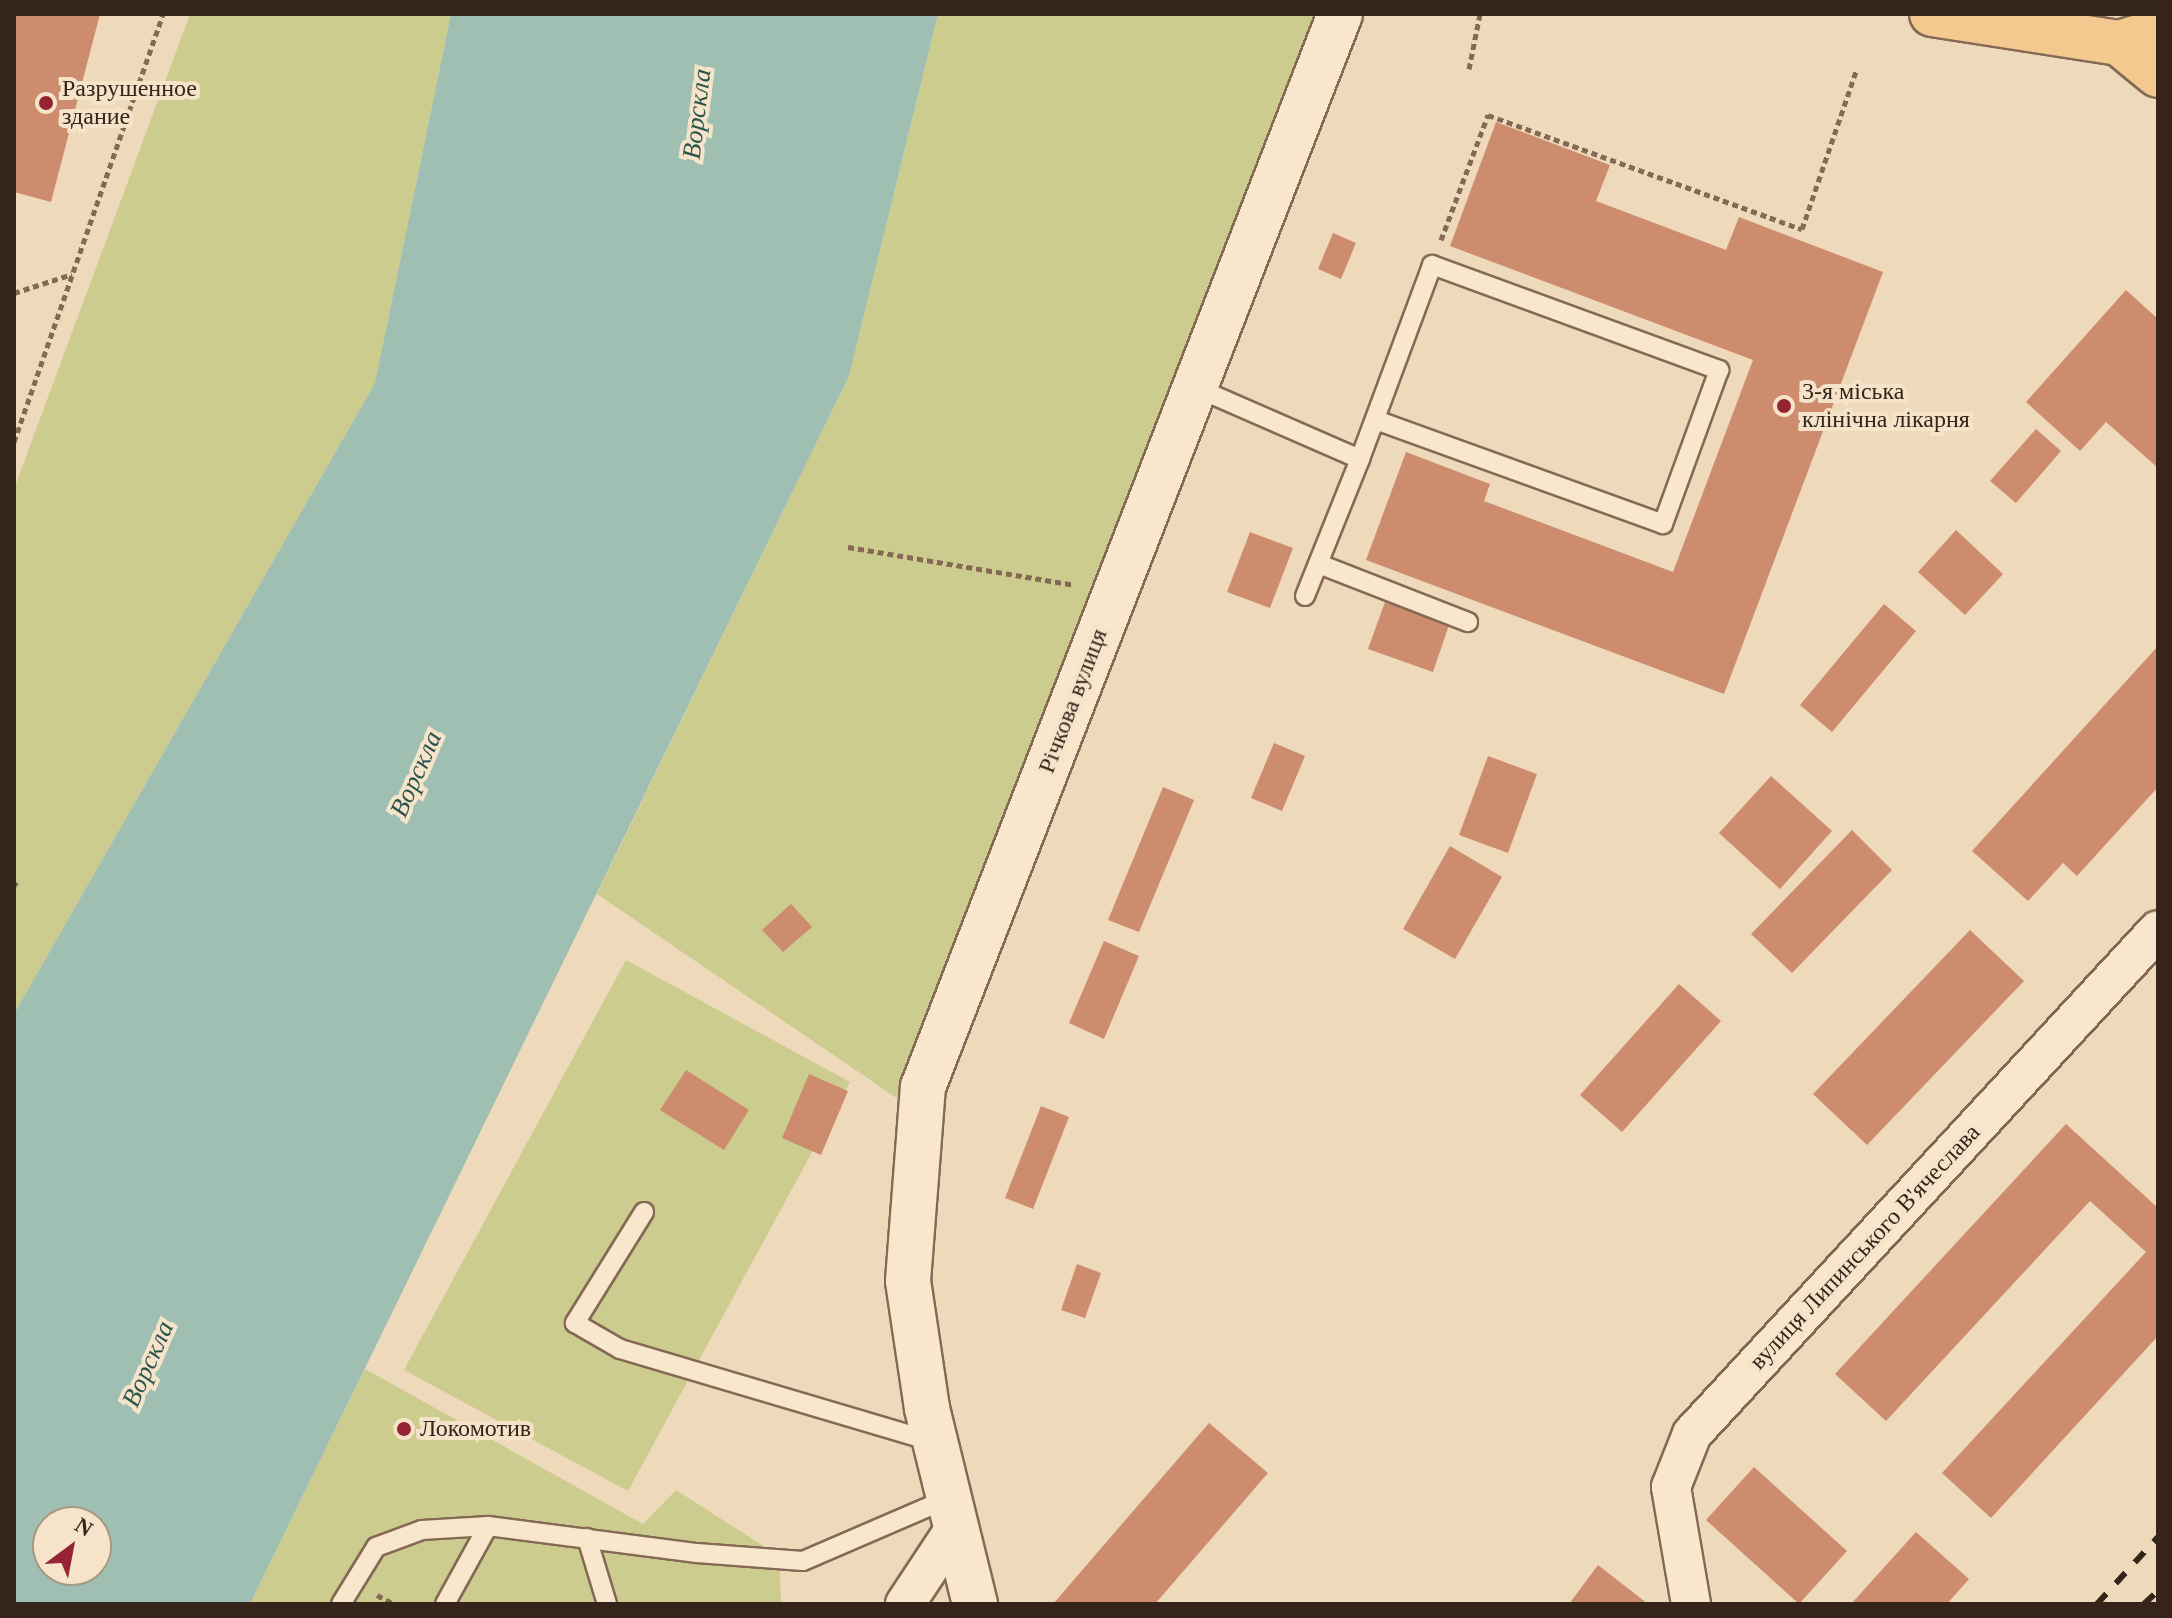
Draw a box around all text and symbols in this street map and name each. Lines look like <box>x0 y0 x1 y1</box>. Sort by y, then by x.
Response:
water label: Ворскла <box>676 67 718 161</box>
place label: Разрушенное здание <box>62 75 197 131</box>
marker: Разрушенное здание <box>37 94 55 112</box>
place label: 3-я міська клінічна лікарня <box>1802 378 1970 434</box>
marker: 3-я міська клінічна лікарня <box>1773 395 1795 417</box>
street label: Річкова вулиця <box>1032 625 1114 777</box>
water label: Ворскла <box>383 726 449 822</box>
street label: вулиця Липинського В'ячеслава <box>1744 1118 1986 1376</box>
water label: Ворскла <box>115 1316 181 1412</box>
place label: Локомотив <box>420 1415 531 1443</box>
marker: Локомотив <box>395 1420 413 1438</box>
north arrow <box>32 1506 112 1586</box>
text: N <box>71 1512 97 1542</box>

